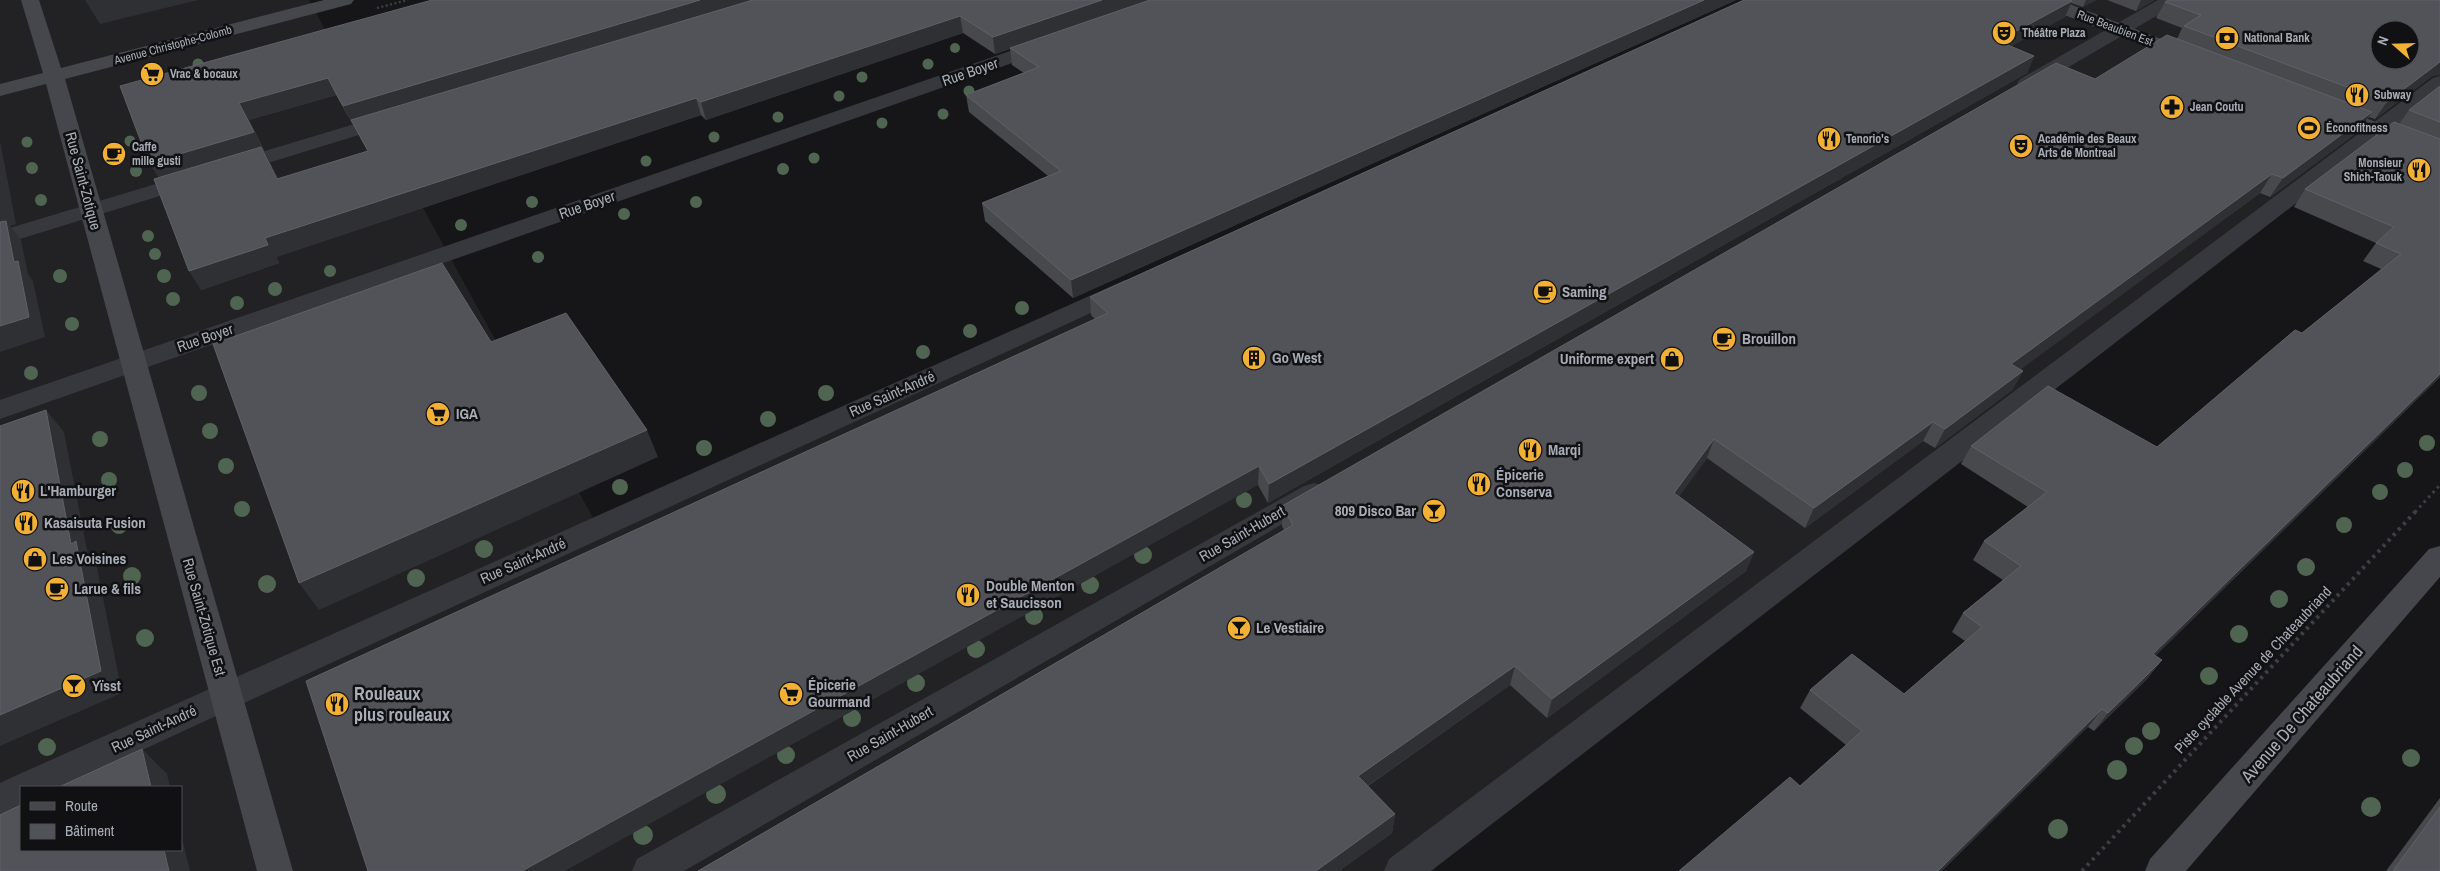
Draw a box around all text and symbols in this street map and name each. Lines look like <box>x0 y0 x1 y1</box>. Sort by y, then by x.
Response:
street label: Rue Beaubien Est <box>2075 6 2155 50</box>
theatre icon: Théâtre Plaza <box>1991 20 2017 46</box>
north arrow <box>2370 20 2420 70</box>
street label: Avenue Christophe-Colomb <box>111 22 234 69</box>
place label: Théâtre Plaza <box>2022 25 2086 41</box>
bank icon: National Bank <box>2214 25 2240 51</box>
place label: National Bank <box>2244 30 2310 46</box>
text: N <box>2373 34 2393 48</box>
street label: Rue Boyer <box>939 52 1001 91</box>
supermarket icon: Vrac & bocaux <box>139 61 165 87</box>
place label: Vrac & bocaux <box>170 66 238 82</box>
restaurant icon: Subway <box>2344 82 2370 108</box>
place label: Subway <box>2374 87 2412 103</box>
pharmacy icon: Jean Coutu <box>2159 94 2185 120</box>
place label: Jean Coutu <box>2190 99 2244 115</box>
sports icon: Éconofitness <box>2296 115 2322 141</box>
place label: Éconofitness <box>2326 120 2388 136</box>
restaurant icon: Tenorio's <box>1816 126 1842 152</box>
street label: Rue Saint-Zotique <box>60 130 107 232</box>
place label: Tenorio's <box>1846 131 1890 147</box>
place label: Académie des Beaux Arts de Montreal <box>2038 131 2137 161</box>
theatre icon: Académie des Beaux Arts de Montreal <box>2008 133 2034 159</box>
place label: Caffe mille gusti <box>132 139 181 169</box>
cafe icon: Caffe mille gusti <box>101 141 127 167</box>
place label: Monsieur Shich-Taouk <box>2344 155 2403 185</box>
restaurant icon: Monsieur Shich-Taouk <box>2406 157 2432 183</box>
street label: Rue Boyer <box>556 185 618 224</box>
cafe icon: Saming <box>1532 279 1558 305</box>
place label: Saming <box>1562 281 1607 302</box>
street label: Rue Boyer <box>174 318 236 357</box>
cafe icon: Brouillon <box>1711 326 1737 352</box>
place label: Brouillon <box>1742 328 1796 349</box>
building icon: Go West <box>1241 345 1267 371</box>
shop icon: Uniforme expert <box>1659 346 1685 372</box>
place label: Go West <box>1272 347 1322 368</box>
place label: Uniforme expert <box>1560 348 1654 369</box>
street label: Rue Saint-André <box>846 365 938 422</box>
supermarket icon: IGA <box>425 401 451 427</box>
place label: IGA <box>456 403 478 424</box>
restaurant icon: Marqi <box>1517 437 1543 463</box>
place label: Marqi <box>1548 439 1581 460</box>
place label: Épicerie Conserva <box>1496 464 1552 502</box>
restaurant icon: Épicerie Conserva <box>1466 471 1492 497</box>
restaurant icon: L'Hamburger <box>10 478 36 504</box>
place label: L'Hamburger <box>40 480 116 501</box>
bar icon: 809 Disco Bar <box>1421 498 1447 524</box>
street label: Rue Saint-Hubert <box>1195 500 1289 567</box>
place label: 809 Disco Bar <box>1335 500 1416 521</box>
restaurant icon: Kasaisuta Fusion <box>13 510 39 536</box>
place label: Kasaisuta Fusion <box>44 512 146 533</box>
street label: Rue Saint-André <box>477 532 569 589</box>
shop icon: Les Voisines <box>22 546 48 572</box>
place label: Les Voisines <box>52 548 126 569</box>
street label: Rue Saint-Zotique Est <box>178 555 232 679</box>
place label: Double Menton et Saucisson <box>986 575 1075 613</box>
cafe icon: Larue & fils <box>44 576 70 602</box>
place label: Larue & fils <box>74 578 141 599</box>
street label: Piste cyclable Avenue de Chateaubriand <box>2169 581 2336 758</box>
restaurant icon: Double Menton et Saucisson <box>955 582 981 608</box>
bar icon: Le Vestiaire <box>1226 615 1252 641</box>
place label: Le Vestiaire <box>1256 617 1324 638</box>
street label: Avenue De Chateaubriand <box>2234 640 2368 788</box>
bar icon: Yïsst <box>61 673 87 699</box>
place label: Épicerie Gourmand <box>808 674 870 712</box>
place label: Yïsst <box>92 675 121 696</box>
place label: Rouleaux plus rouleaux <box>354 681 451 727</box>
supermarket icon: Épicerie Gourmand <box>778 681 804 707</box>
restaurant icon: Rouleaux plus rouleaux <box>324 691 350 717</box>
street label: Rue Saint-André <box>108 700 200 757</box>
street label: Rue Saint-Hubert <box>843 700 937 767</box>
legend <box>20 786 182 851</box>
text: Route <box>65 795 98 816</box>
text: Bâtiment <box>65 820 115 841</box>

